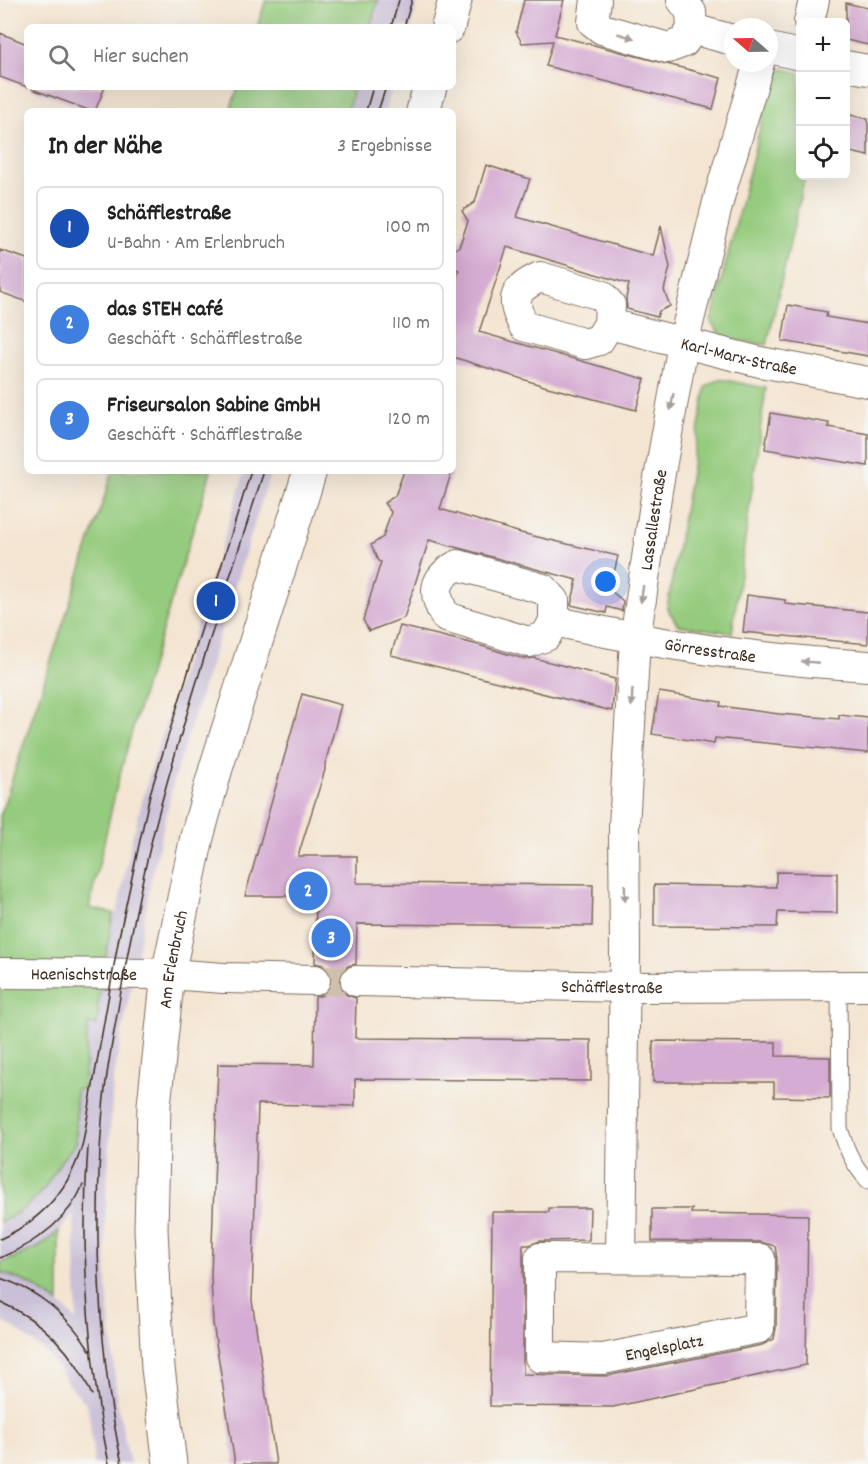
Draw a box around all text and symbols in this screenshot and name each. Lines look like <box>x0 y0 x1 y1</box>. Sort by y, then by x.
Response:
north arrow <box>724 18 778 72</box>
map controls <box>796 18 850 180</box>
button: + <box>796 18 850 72</box>
search box <box>24 24 456 90</box>
one-way arrow <box>617 32 635 41</box>
icon: search <box>45 41 78 74</box>
text: Hier suchen <box>93 42 189 73</box>
button: − <box>796 72 850 126</box>
button: locate <box>796 126 850 180</box>
text: In der Nähe <box>48 129 162 166</box>
text: 3 Ergebnisse <box>337 133 432 161</box>
text: Schäfflestraße <box>107 199 231 230</box>
text: 1 <box>67 214 72 242</box>
text: 100 m <box>386 214 430 242</box>
text: U-Bahn · Am Erlenbruch <box>107 230 285 258</box>
text: das STEH café <box>107 295 223 326</box>
text: 2 <box>65 310 74 338</box>
text: 110 m <box>392 310 430 338</box>
text: Geschäft · Schäfflestraße <box>107 326 303 354</box>
street label: Karl-Marx-Straße <box>678 333 799 384</box>
text: Friseursalon Sabine GmbH <box>107 391 321 422</box>
one-way arrow <box>668 392 677 411</box>
text: 3 <box>65 406 74 434</box>
text: 120 m <box>388 406 430 434</box>
text: Geschäft · Schäfflestraße <box>107 422 303 450</box>
street label: Lassallestraße <box>635 468 675 572</box>
your location <box>591 567 620 596</box>
pin: 1 <box>196 578 236 624</box>
one-way arrow <box>637 585 646 604</box>
street label: Görresstraße <box>662 633 757 671</box>
one-way arrow <box>800 657 819 667</box>
one-way arrow <box>627 688 636 707</box>
pin: 2 <box>288 868 328 914</box>
one-way arrow <box>620 883 630 902</box>
street label: Am Erlenbruch <box>154 908 196 1010</box>
pin: 3 <box>312 916 350 960</box>
street label: Haenischstraße <box>31 963 137 989</box>
street label: Schäfflestraße <box>561 976 663 1002</box>
street label: Engelsplatz <box>623 1330 706 1369</box>

